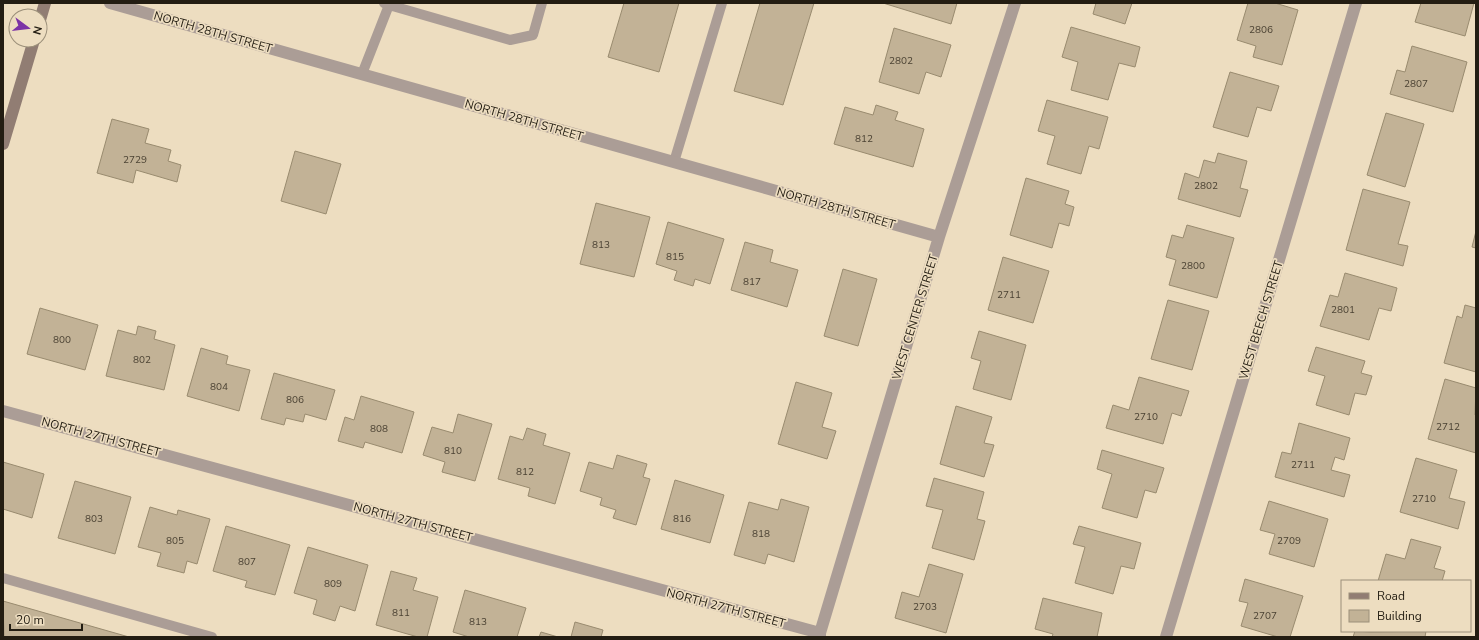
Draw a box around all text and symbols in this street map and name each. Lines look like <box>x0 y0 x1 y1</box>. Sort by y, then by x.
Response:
street label: NORTH 28TH STREET <box>152 7 275 57</box>
north arrow <box>8 8 48 48</box>
house number: 2806 <box>1249 23 1273 37</box>
text: N <box>29 25 45 36</box>
house number: 2802 <box>889 54 913 68</box>
house number: 2807 <box>1404 77 1428 91</box>
street label: NORTH 28TH STREET <box>463 95 586 145</box>
house number: 812 <box>855 132 873 146</box>
house number: 2729 <box>123 153 147 167</box>
house number: 2802 <box>1194 179 1218 193</box>
street label: NORTH 28TH STREET <box>775 183 898 233</box>
house number: 813 <box>592 238 610 252</box>
house number: 815 <box>666 250 684 264</box>
street label: WEST CENTER STREET <box>888 252 942 382</box>
street label: WEST BEECH STREET <box>1235 258 1287 381</box>
house number: 2800 <box>1181 259 1205 273</box>
house number: 817 <box>743 275 761 289</box>
house number: 2711 <box>997 288 1021 302</box>
house number: 2801 <box>1331 303 1355 317</box>
house number: 800 <box>53 333 71 347</box>
house number: 802 <box>133 353 151 367</box>
house number: 804 <box>210 380 228 394</box>
house number: 806 <box>286 393 304 407</box>
house number: 2710 <box>1134 410 1158 424</box>
street label: NORTH 27TH STREET <box>40 413 163 461</box>
house number: 2712 <box>1436 420 1460 434</box>
house number: 808 <box>370 422 388 436</box>
house number: 810 <box>444 444 462 458</box>
house number: 2711 <box>1291 458 1315 472</box>
house number: 812 <box>516 465 534 479</box>
house number: 2710 <box>1412 492 1436 506</box>
street label: NORTH 27TH STREET <box>352 498 475 546</box>
house number: 803 <box>85 512 103 526</box>
house number: 816 <box>673 512 691 526</box>
house number: 818 <box>752 527 770 541</box>
house number: 805 <box>166 534 184 548</box>
house number: 2709 <box>1277 534 1301 548</box>
house number: 807 <box>238 555 256 569</box>
house number: 809 <box>324 577 342 591</box>
legend <box>1341 580 1471 632</box>
street label: NORTH 27TH STREET <box>665 584 788 632</box>
text: Road <box>1377 588 1405 604</box>
house number: 2703 <box>913 600 937 614</box>
scale bar <box>10 606 82 632</box>
house number: 811 <box>392 606 410 620</box>
text: Building <box>1377 608 1422 624</box>
house number: 2707 <box>1253 609 1277 623</box>
text: 20 m <box>16 612 44 628</box>
house number: 813 <box>469 615 487 629</box>

